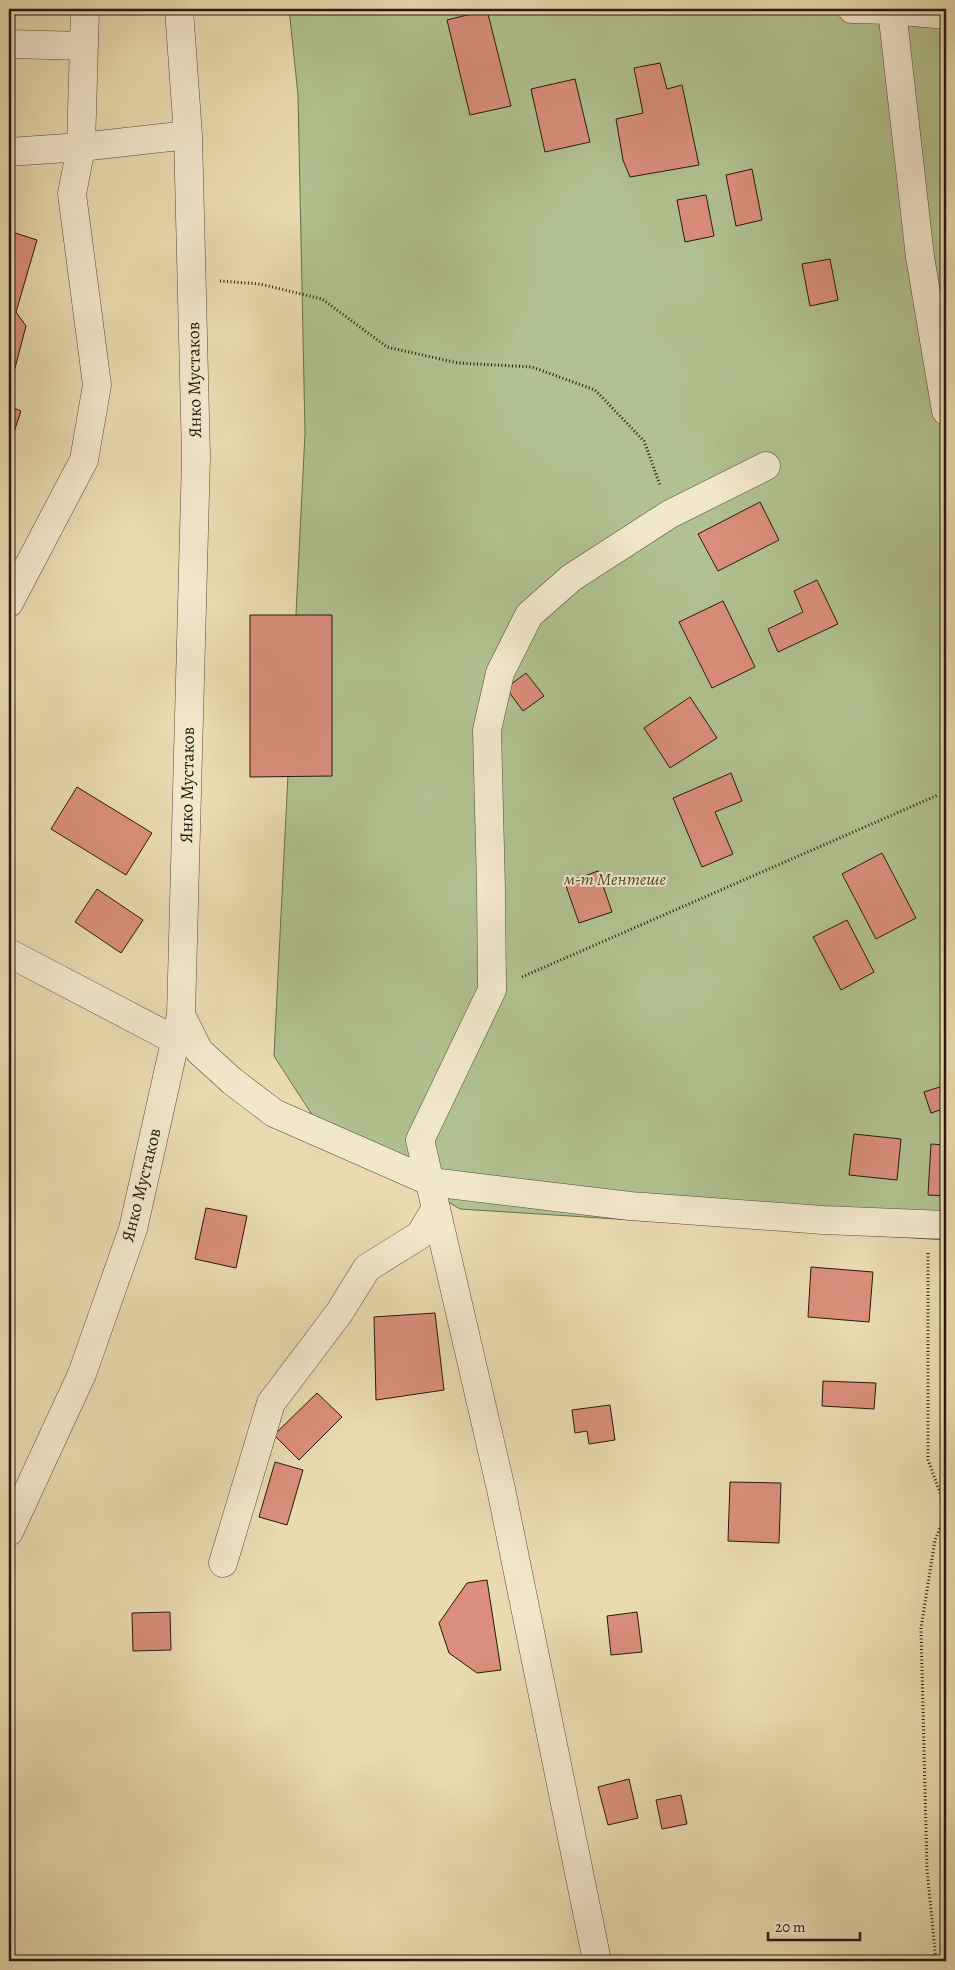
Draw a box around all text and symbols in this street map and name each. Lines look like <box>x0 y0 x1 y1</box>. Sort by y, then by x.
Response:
street label: Янко Мустаков <box>181 322 207 438</box>
street label: Янко Мустаков <box>174 727 200 843</box>
park label: м-т Ментeше <box>563 867 667 891</box>
street label: Янко Мустаков <box>115 1126 167 1244</box>
scale bar <box>768 1910 860 1942</box>
text: 20 m <box>775 1917 806 1937</box>

